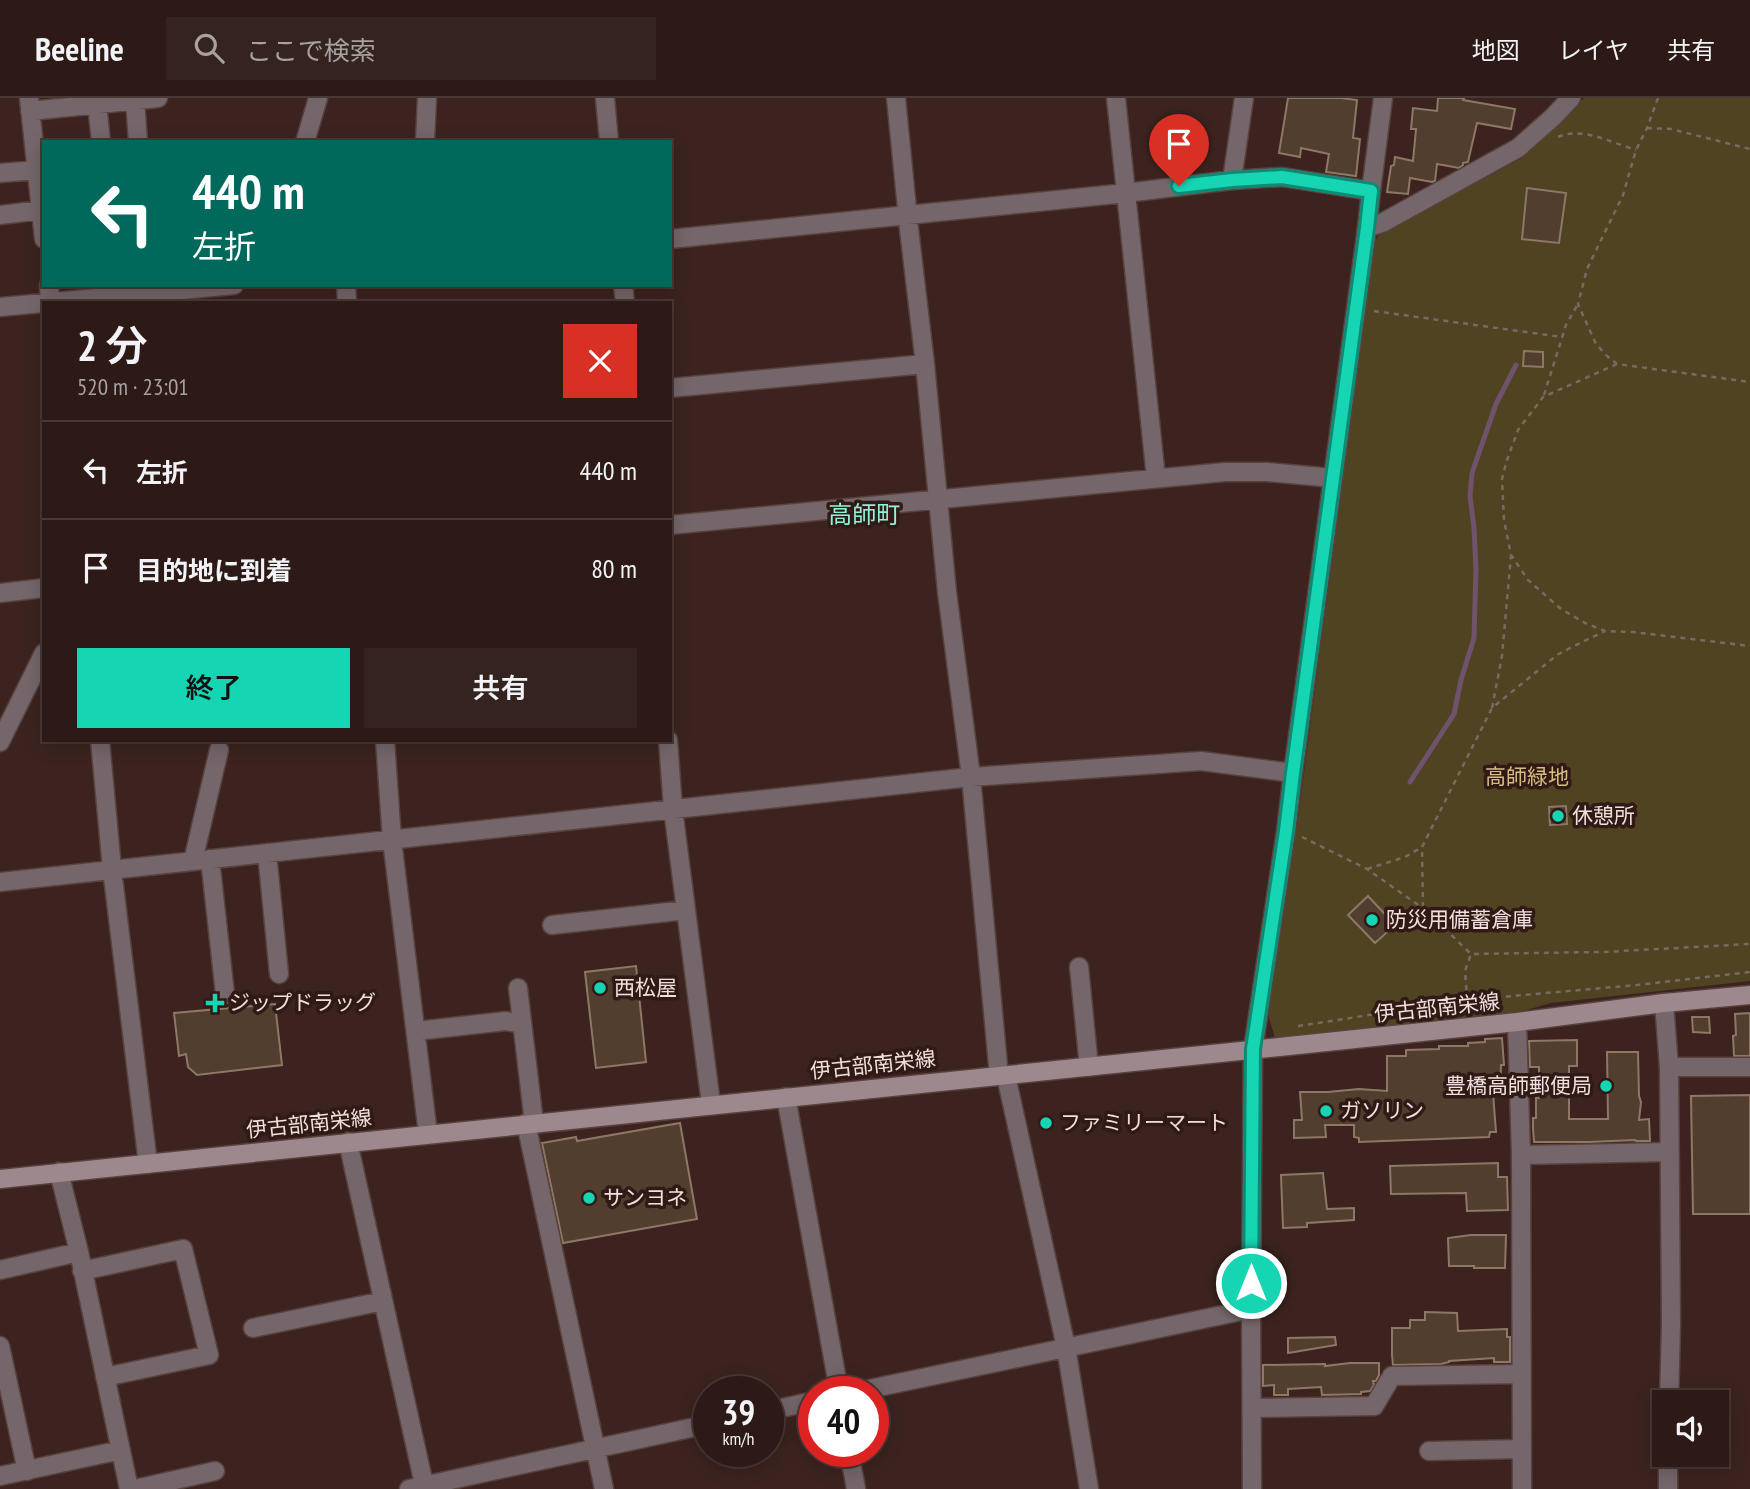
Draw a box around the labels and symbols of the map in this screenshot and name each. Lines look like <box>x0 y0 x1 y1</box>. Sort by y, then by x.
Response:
pin <box>1149 114 1209 186</box>
district label: 高師町 <box>828 499 900 530</box>
park label: 高師緑地 <box>1485 763 1569 790</box>
place label: 休憩所 <box>1572 802 1635 829</box>
marker: 休憩所 <box>1550 808 1566 824</box>
place label: 防災用備蓄倉庫 <box>1386 906 1533 933</box>
marker: 防災用備蓄倉庫 <box>1364 912 1380 928</box>
place label: 西松屋 <box>614 974 677 1001</box>
marker: 西松屋 <box>592 980 608 996</box>
street label: 伊古部南栄線 <box>1373 987 1501 1028</box>
place label: ジップドラッグ <box>229 989 376 1016</box>
marker: ジップドラッグ <box>207 995 223 1011</box>
street label: 伊古部南栄線 <box>809 1044 937 1085</box>
place label: 豊橋高師郵便局 <box>1445 1072 1592 1099</box>
marker: 豊橋高師郵便局 <box>1598 1078 1614 1094</box>
place label: ガソリン <box>1340 1097 1424 1124</box>
street label: 伊古部南栄線 <box>245 1103 373 1144</box>
marker: ガソリン <box>1318 1103 1334 1119</box>
place label: ファミリーマート <box>1060 1109 1228 1136</box>
marker: ファミリーマート <box>1038 1115 1054 1131</box>
place label: サンヨネ <box>603 1184 687 1211</box>
marker: サンヨネ <box>581 1190 597 1206</box>
position arrow <box>1214 1246 1288 1320</box>
speed limit sign: 40 <box>798 1376 889 1467</box>

